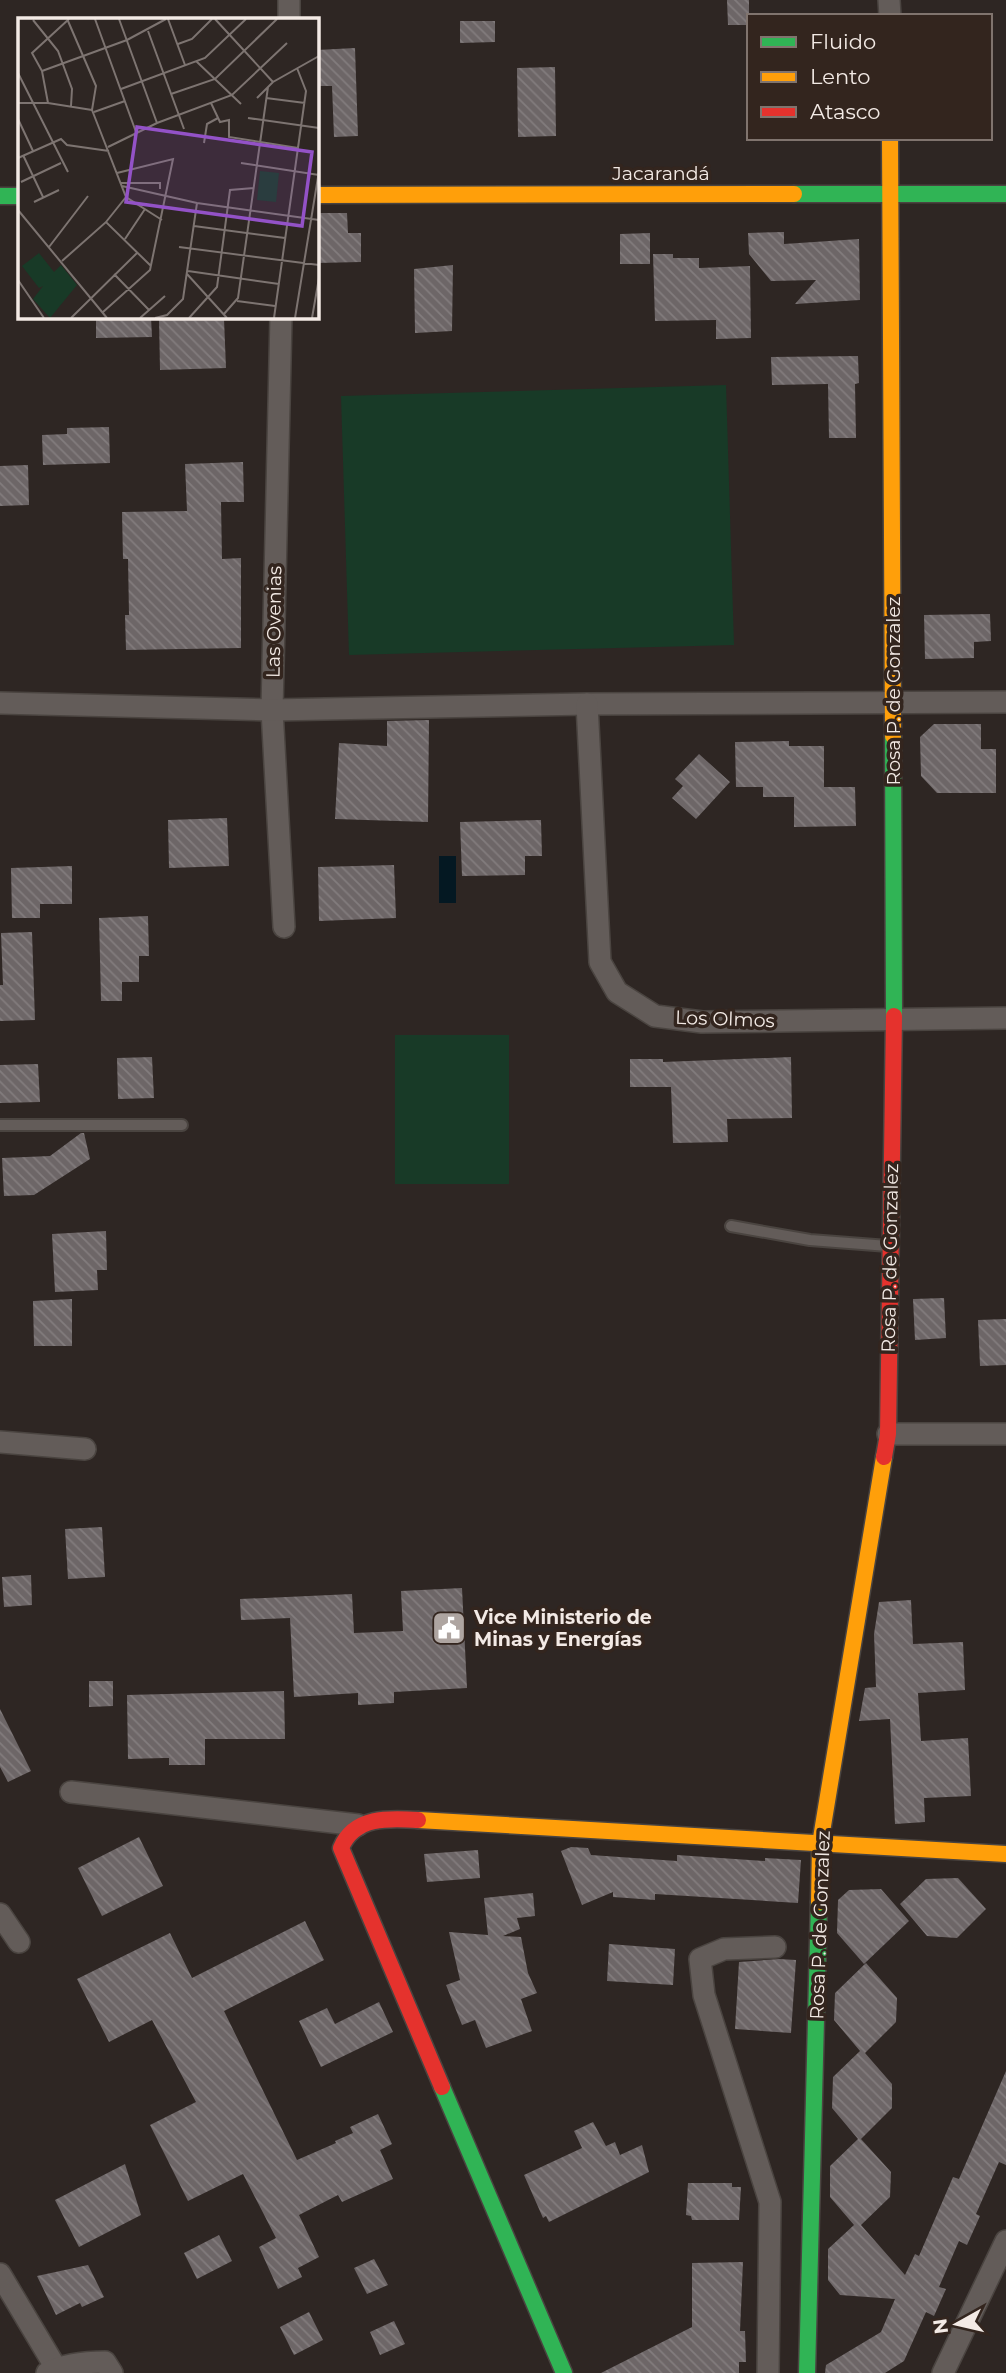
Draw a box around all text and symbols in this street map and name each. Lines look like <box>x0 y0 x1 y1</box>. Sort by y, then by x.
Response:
legend <box>747 14 992 140</box>
inset map <box>18 18 318 318</box>
text: Fluido <box>810 29 876 54</box>
text: Lento <box>810 64 870 89</box>
text: Atasco <box>810 99 881 124</box>
street label: Jacarandá <box>611 162 710 185</box>
street label: Las Ovenias <box>262 566 286 678</box>
street label: Rosa P. de Gonzalez <box>882 596 905 786</box>
street label: Los Olmos <box>675 1006 775 1032</box>
street label: Rosa P. de Gonzalez <box>877 1163 903 1353</box>
place label: Vice Ministerio de Minas y Energías <box>473 1606 652 1651</box>
public building icon: Vice Ministerio de Minas y Energías <box>430 1609 468 1647</box>
street label: Rosa P. de Gonzalez <box>805 1830 835 2020</box>
north arrow <box>922 2289 992 2359</box>
text: N <box>928 2317 953 2336</box>

